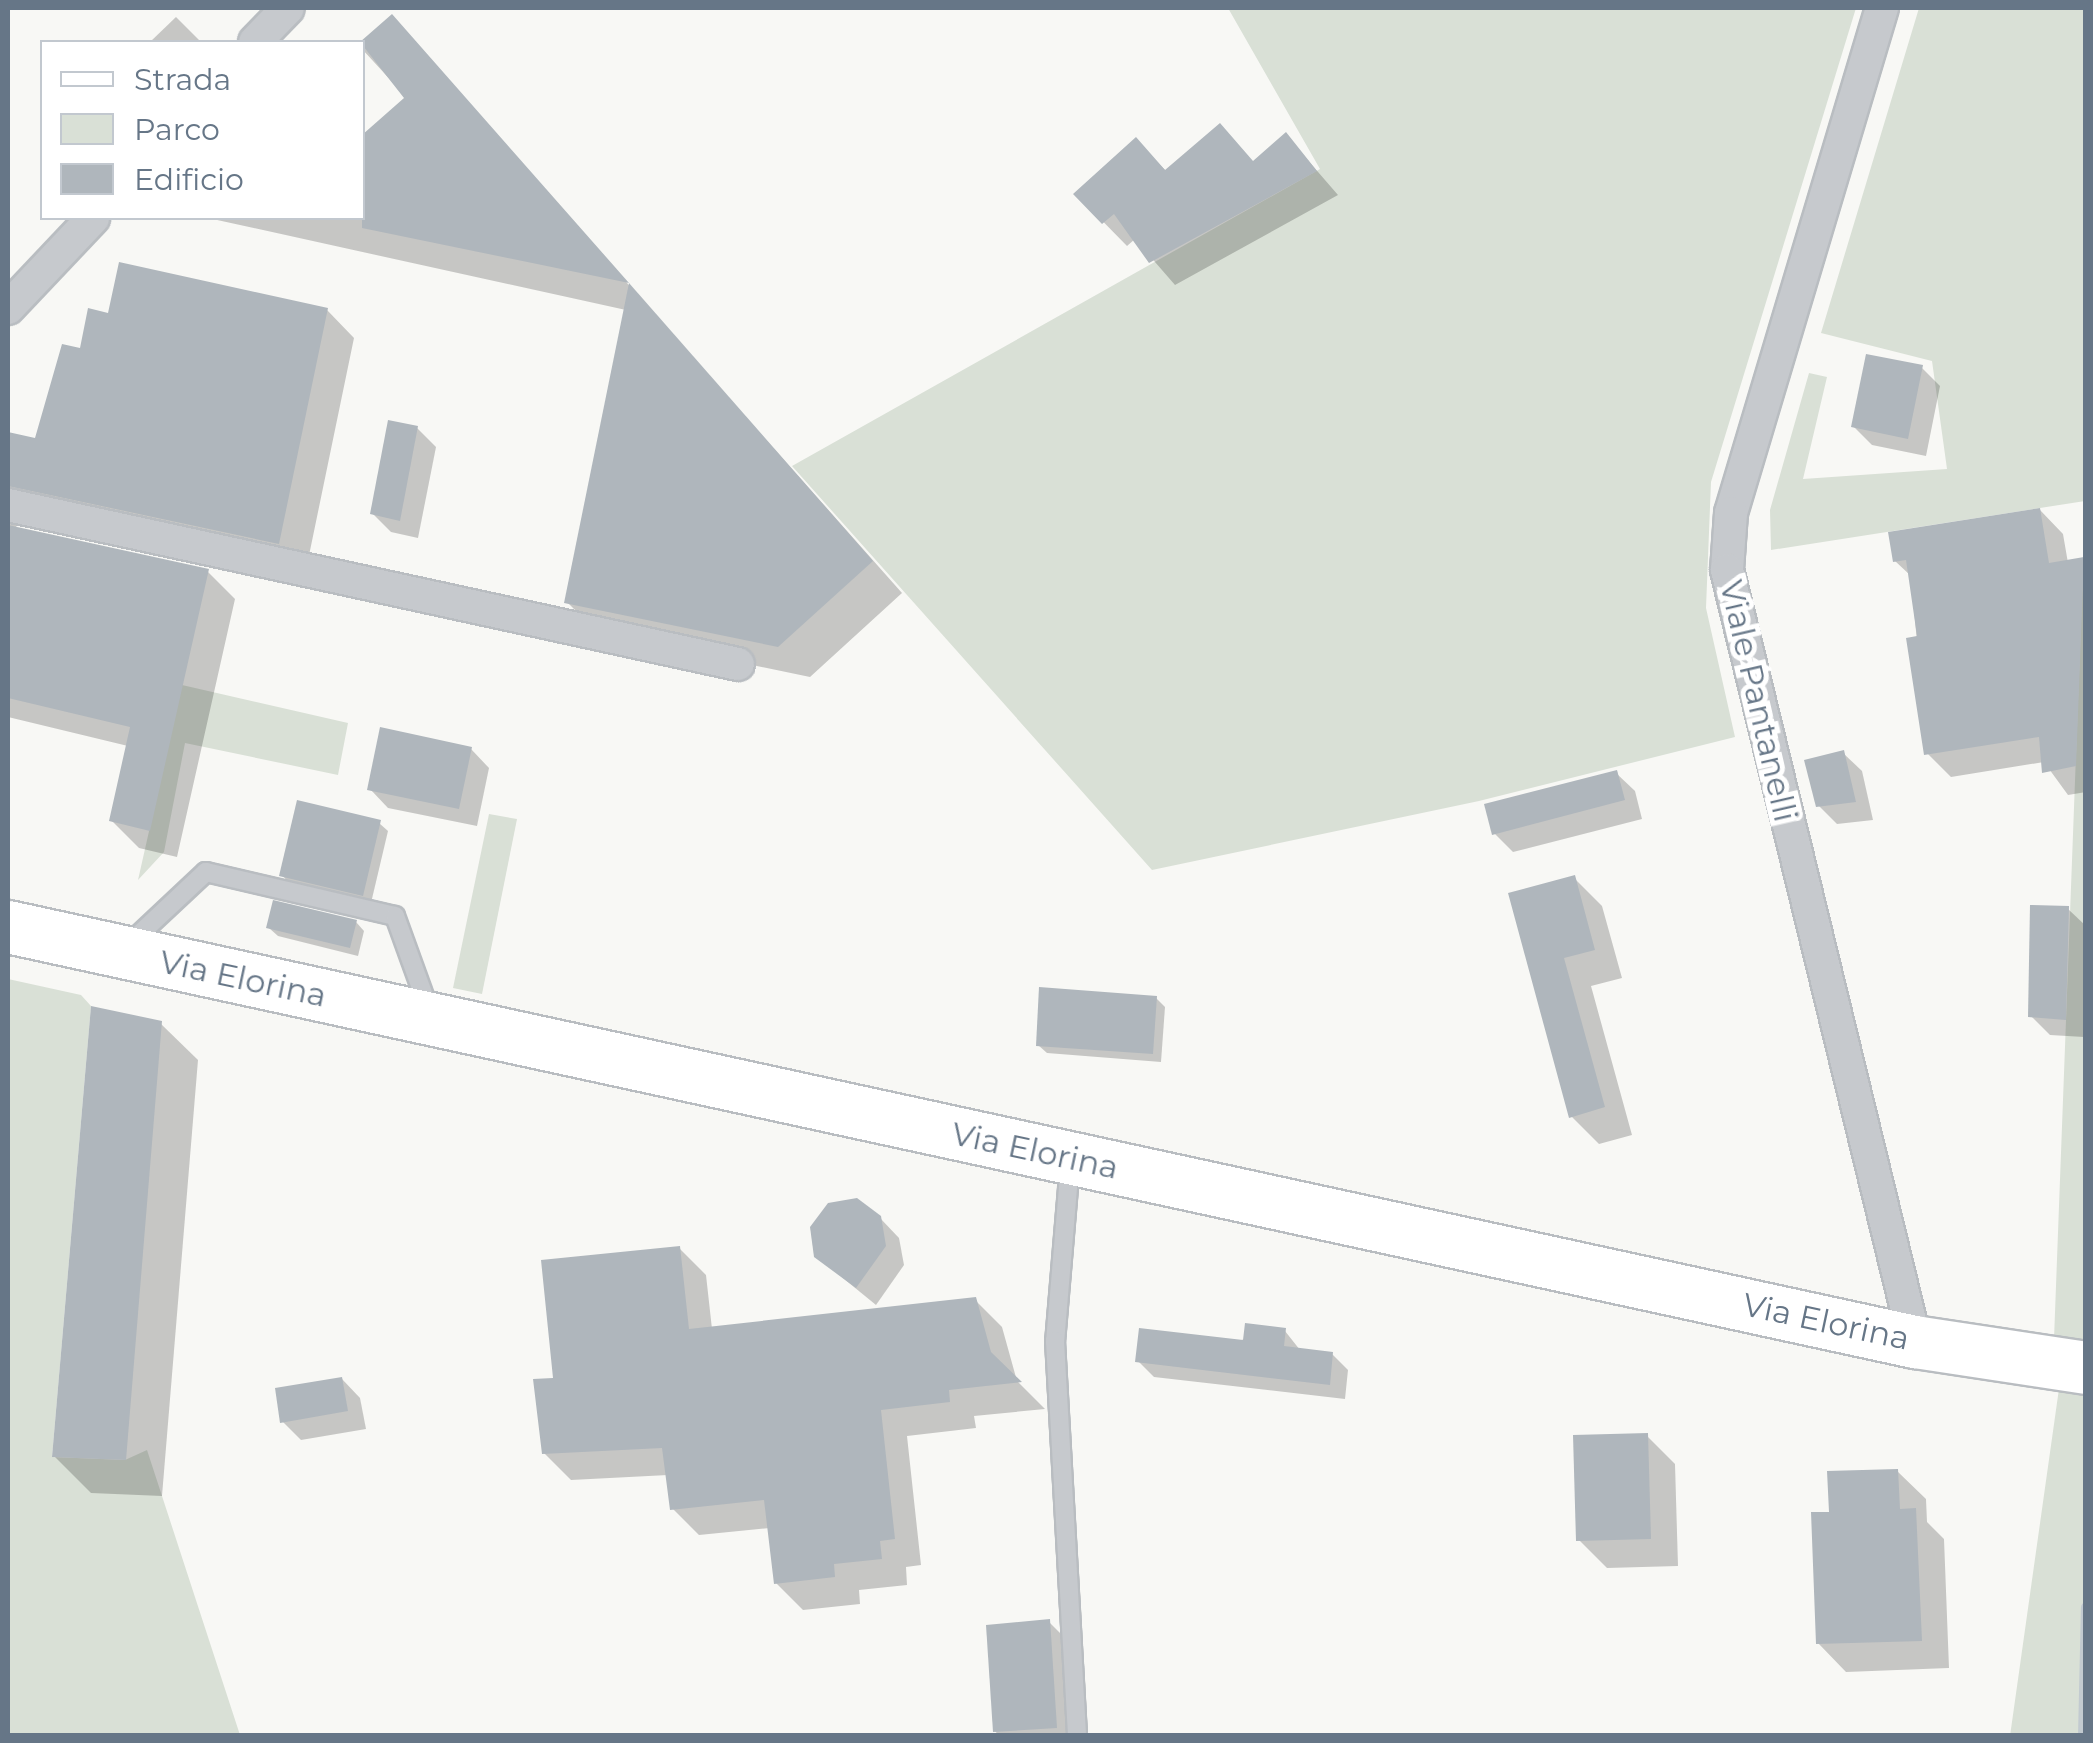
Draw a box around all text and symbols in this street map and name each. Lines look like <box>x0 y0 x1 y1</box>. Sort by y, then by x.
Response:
legend <box>40 40 365 220</box>
text: Strada <box>134 61 231 98</box>
text: Parco <box>134 111 220 148</box>
text: Edificio <box>134 161 244 198</box>
street label: Viale Pantanelli <box>1712 577 1804 825</box>
street label: Via Elorina <box>156 943 330 1015</box>
street label: Via Elorina <box>948 1115 1122 1187</box>
street label: Via Elorina <box>1739 1286 1913 1358</box>

